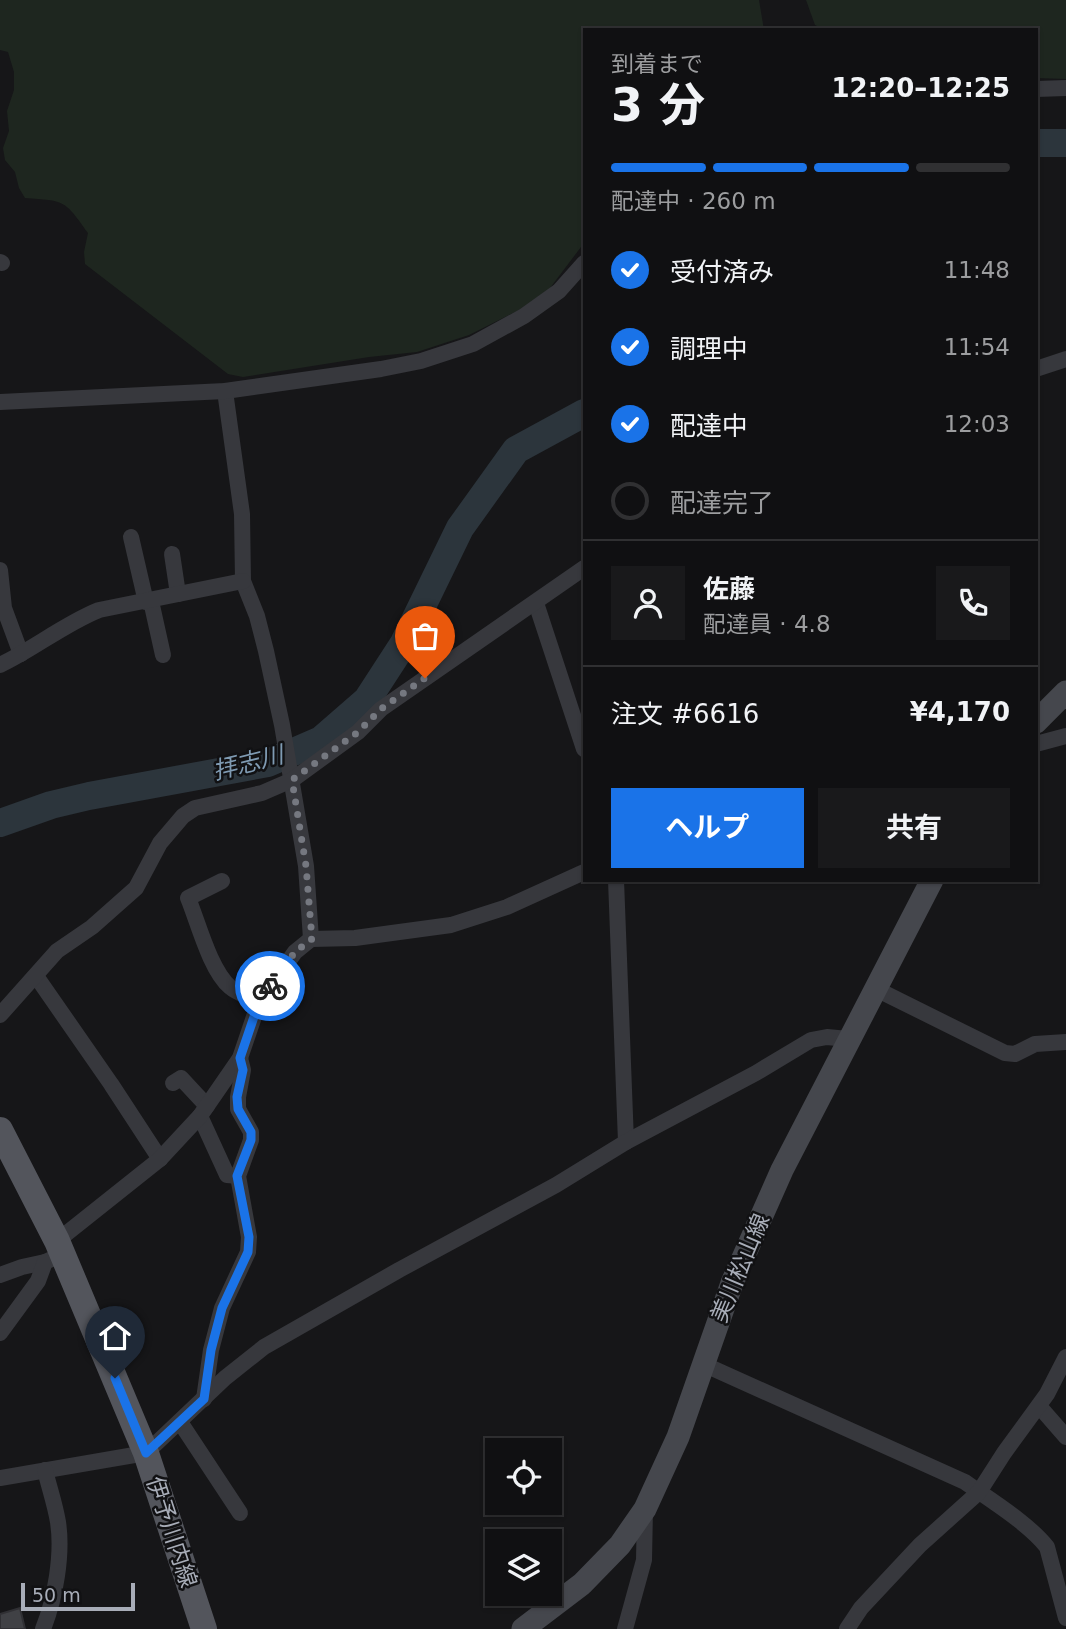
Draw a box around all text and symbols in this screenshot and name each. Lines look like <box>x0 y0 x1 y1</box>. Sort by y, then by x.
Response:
text: 到着まで <box>611 51 703 77</box>
text: 12:20–12:25 <box>831 73 1010 103</box>
text: 3 分 <box>611 78 705 132</box>
text: 配達中 · 260 m <box>611 188 776 214</box>
icon: check <box>611 251 649 289</box>
text: 受付済み <box>670 257 774 287</box>
text: 11:48 <box>944 257 1010 283</box>
icon: check <box>611 328 649 366</box>
text: 調理中 <box>670 334 748 364</box>
text: 11:54 <box>944 334 1010 360</box>
icon: check <box>611 405 649 443</box>
text: 配達中 <box>670 411 748 441</box>
text: 12:03 <box>944 411 1010 437</box>
text: 配達完了 <box>670 488 774 518</box>
button: person <box>611 566 685 640</box>
button: phone <box>936 566 1010 640</box>
text: 佐藤 <box>703 574 755 604</box>
pin <box>395 606 455 678</box>
text: 配達員 · 4.8 <box>703 611 831 637</box>
icon: bag <box>406 617 444 655</box>
text: ¥4,170 <box>910 697 1010 727</box>
text: 注文 #6616 <box>611 699 759 729</box>
water label: 拝志川 <box>210 740 289 785</box>
button: ヘルプ <box>611 788 804 868</box>
button: 共有 <box>818 788 1010 868</box>
courier <box>235 951 305 1021</box>
icon: bike <box>251 967 289 1005</box>
street label: 美川松山線 <box>706 1210 774 1326</box>
pin <box>85 1306 145 1378</box>
icon: home <box>96 1317 134 1355</box>
map controls <box>485 1438 562 1606</box>
button: locate <box>485 1438 562 1515</box>
street label: 伊予川内線 <box>142 1473 202 1591</box>
button: layers <box>485 1529 562 1606</box>
scale bar <box>21 1580 135 1612</box>
text: 50 m <box>32 1584 81 1606</box>

